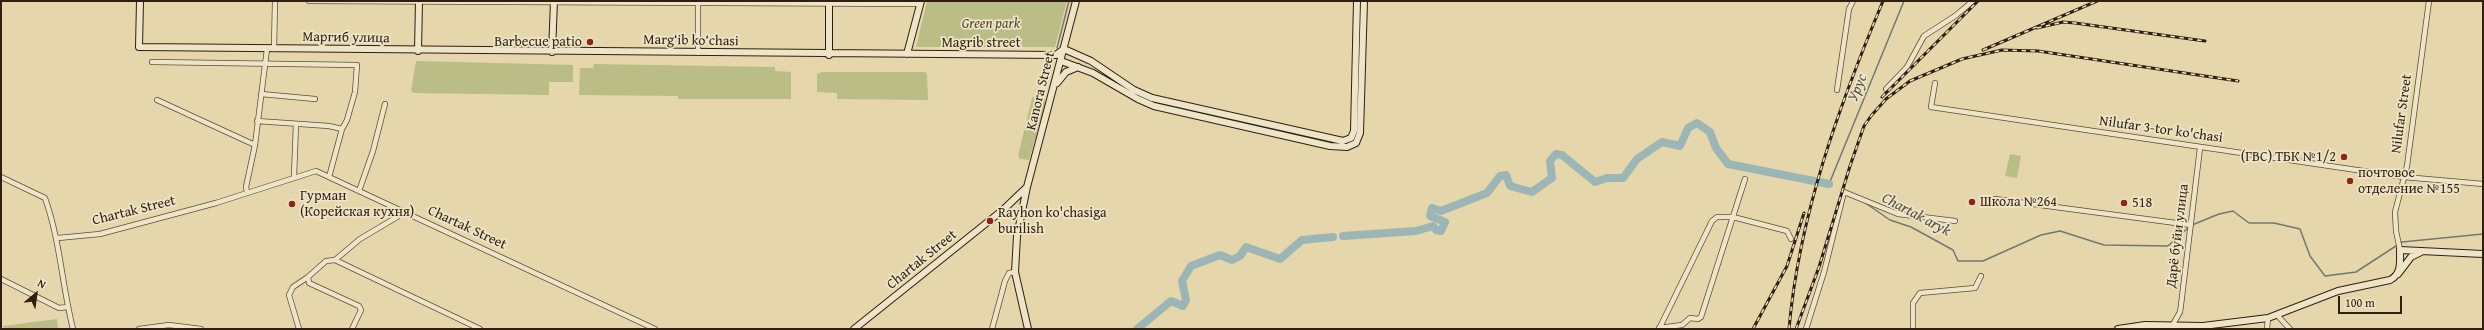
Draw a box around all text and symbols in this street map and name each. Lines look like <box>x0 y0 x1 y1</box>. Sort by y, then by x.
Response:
park label: Green park <box>962 16 1020 32</box>
street label: Маргиб улица <box>302 29 390 47</box>
street label: Marg‘ib ko‘chasi <box>643 32 739 50</box>
place label: Barbecue patio <box>494 34 582 50</box>
street label: Magrib street <box>941 35 1021 51</box>
marker: Barbecue patio <box>585 37 595 47</box>
street label: Kanora Street <box>1023 50 1059 132</box>
water label: Урус <box>1844 71 1872 105</box>
street label: Nilufar Street <box>2388 73 2416 155</box>
street label: Nilufar 3-tor ko'chasi <box>2098 113 2224 147</box>
place label: (ГВС) ТБК №1/2 <box>2241 149 2336 165</box>
marker: (ГВС) ТБК №1/2 <box>2339 152 2349 162</box>
place label: почтовое отделение №155 <box>2358 165 2460 198</box>
marker: почтовое отделение №155 <box>2345 176 2355 186</box>
street label: Дарё буйи улица <box>2163 183 2193 289</box>
place label: Гурман (Корейская кухня) <box>300 188 414 220</box>
water label: Chartak aryk <box>1879 189 1953 241</box>
street label: Chartak Street <box>91 193 177 229</box>
place label: Школа №264 <box>1980 194 2057 210</box>
place label: 518 <box>2132 195 2152 211</box>
marker: Школа №264 <box>1967 197 1977 207</box>
marker: 518 <box>2119 198 2129 208</box>
marker: Гурман (Корейская кухня) <box>287 199 297 209</box>
street label: Chartak Street <box>425 202 509 254</box>
place label: Rayhon ko'chasiga burilish <box>998 205 1107 238</box>
marker: Rayhon ko'chasiga burilish <box>985 216 995 226</box>
street label: Chartak Street <box>884 227 960 293</box>
north arrow <box>16 274 56 314</box>
text: N <box>35 275 49 292</box>
scale bar <box>2340 288 2404 314</box>
text: 100 m <box>2345 294 2375 311</box>

